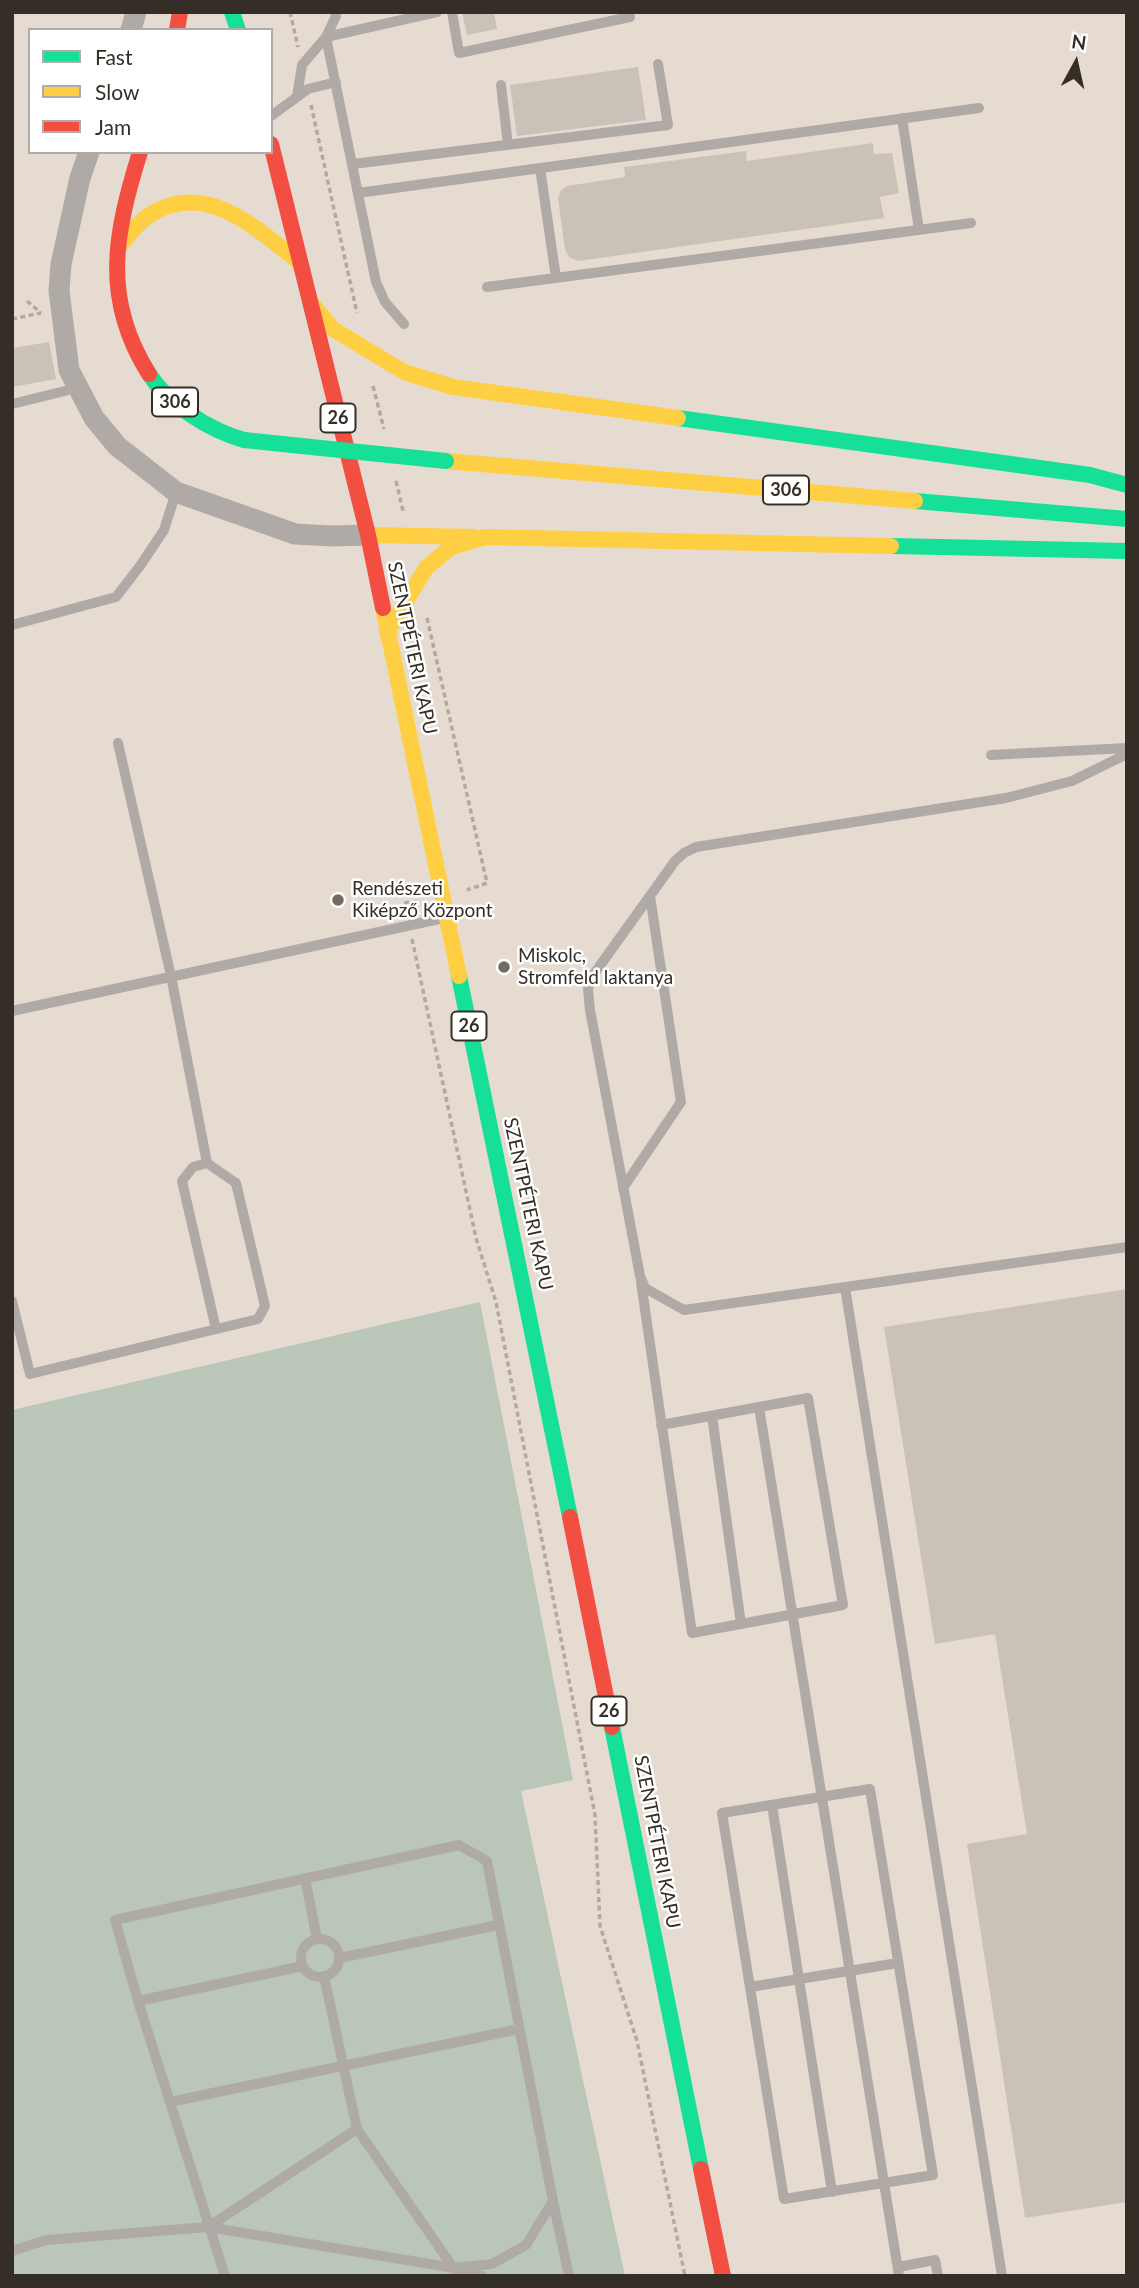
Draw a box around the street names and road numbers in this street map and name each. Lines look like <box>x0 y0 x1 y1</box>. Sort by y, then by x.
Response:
road number: 306 <box>152 388 198 416</box>
road number: 26 <box>320 404 356 432</box>
road number: 306 <box>763 476 809 504</box>
street label: SZENTPÉTERI KAPU <box>383 560 441 736</box>
road number: 26 <box>452 1012 486 1041</box>
street label: SZENTPÉTERI KAPU <box>499 1116 557 1292</box>
road number: 26 <box>592 1696 626 1726</box>
street label: SZENTPÉTERI KAPU <box>629 1753 685 1931</box>

